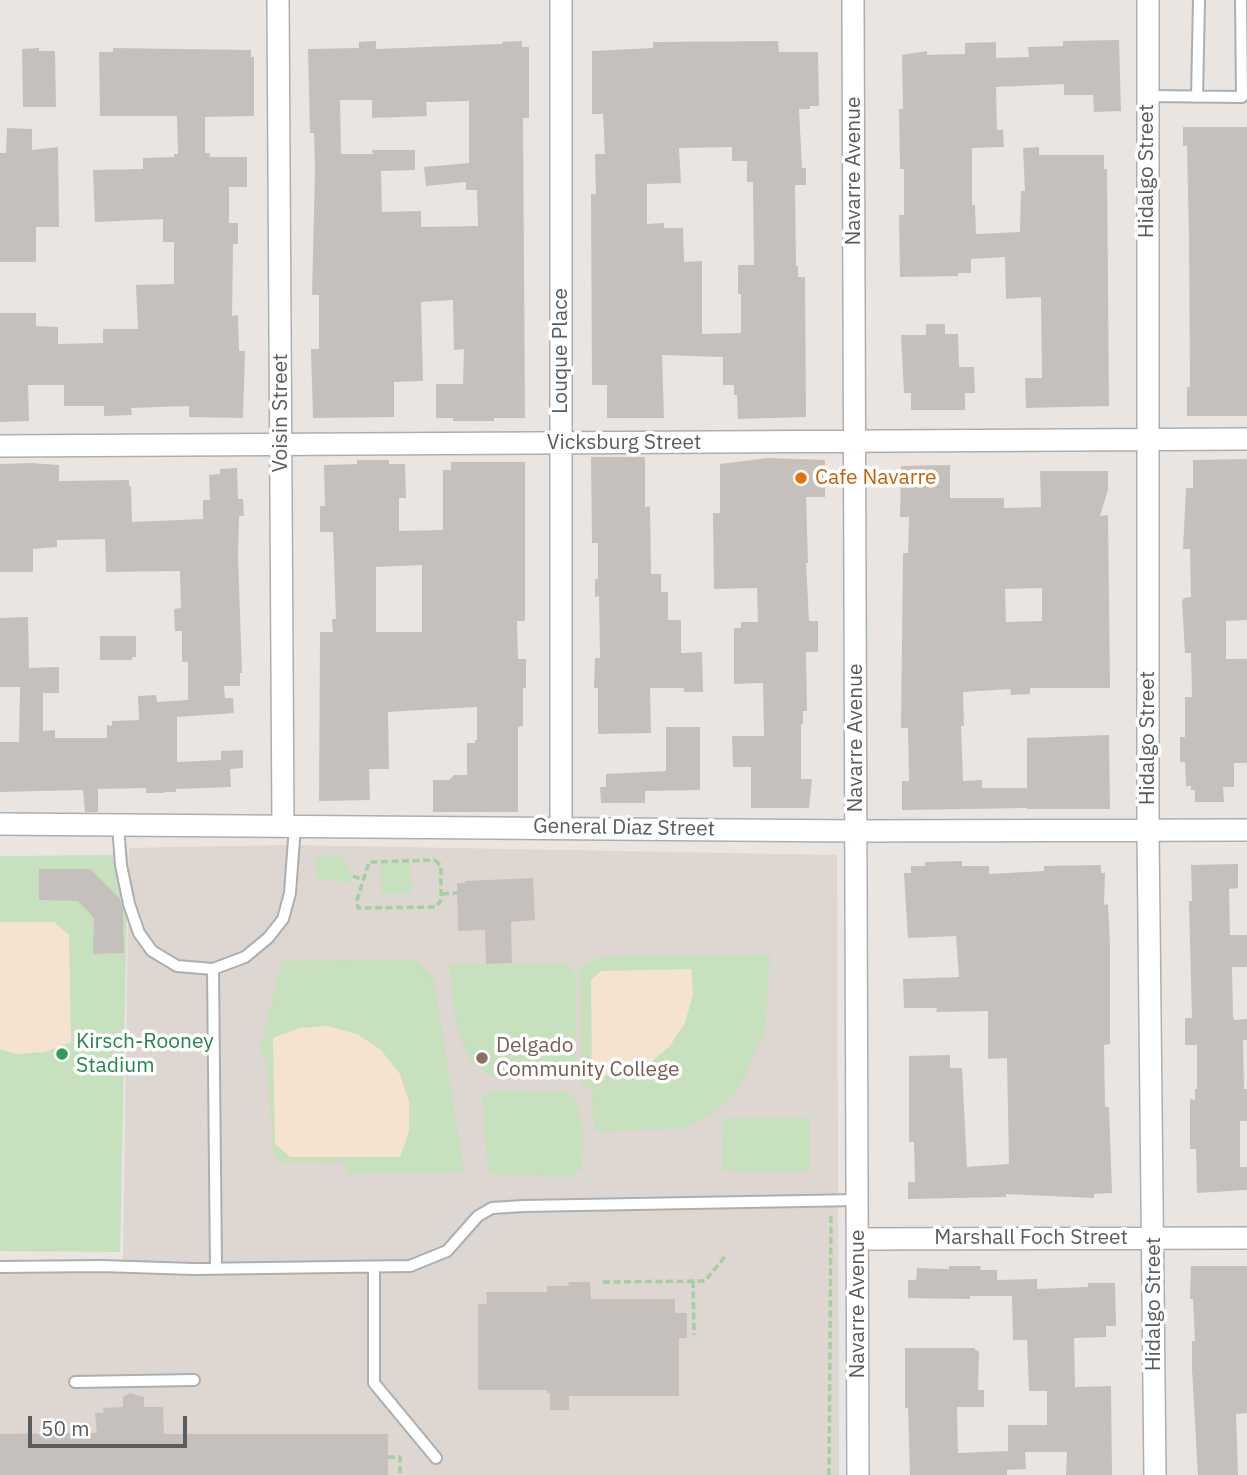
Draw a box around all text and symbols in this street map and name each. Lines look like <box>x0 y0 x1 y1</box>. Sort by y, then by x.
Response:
street label: Navarre Avenue <box>841 96 867 246</box>
street label: Hidalgo Street <box>1134 104 1160 238</box>
street label: Louque Place <box>548 288 574 414</box>
street label: Voisin Street <box>268 353 294 473</box>
street label: Vicksburg Street <box>547 430 701 456</box>
place label: Cafe Navarre <box>815 465 937 491</box>
marker: Cafe Navarre <box>793 470 809 486</box>
street label: Navarre Avenue <box>843 663 869 813</box>
street label: Hidalgo Street <box>1135 671 1161 805</box>
street label: General Diaz Street <box>533 814 715 842</box>
place label: Kirsch-Rooney Stadium <box>76 1029 214 1079</box>
place label: Delgado Community College <box>496 1033 680 1083</box>
marker: Kirsch-Rooney Stadium <box>54 1046 70 1062</box>
marker: Delgado Community College <box>474 1050 490 1066</box>
street label: Marshall Foch Street <box>934 1225 1128 1251</box>
street label: Navarre Avenue <box>845 1229 871 1379</box>
street label: Hidalgo Street <box>1141 1237 1167 1371</box>
scale bar <box>32 1402 191 1446</box>
text: 50 m <box>41 1414 90 1442</box>

